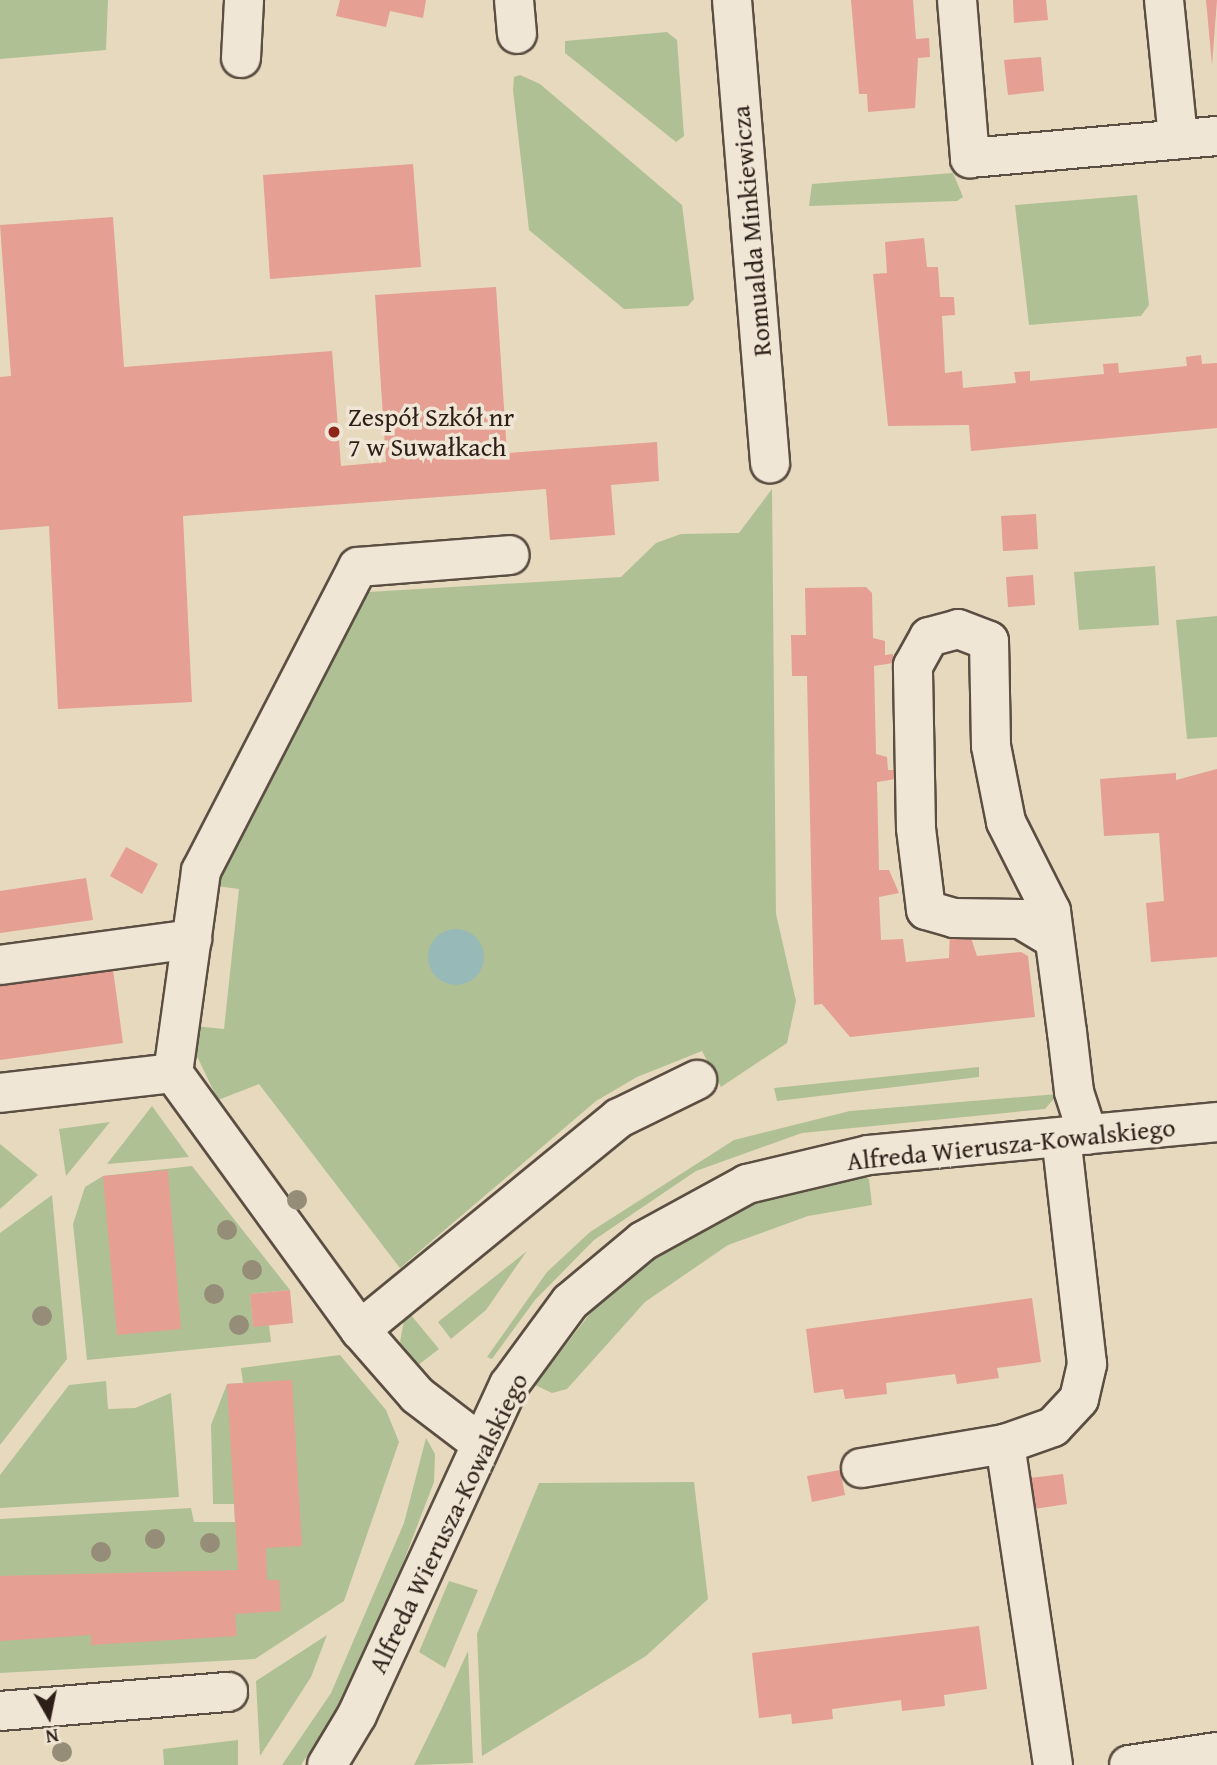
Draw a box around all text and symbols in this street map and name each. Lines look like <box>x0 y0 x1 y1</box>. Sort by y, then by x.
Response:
street label: Romualda Minkiewicza <box>724 104 778 358</box>
place label: Zespół Szkół nr 7 w Suwałkach <box>348 401 514 462</box>
marker: Zespół Szkół nr 7 w Suwałkach <box>326 424 342 440</box>
street label: Alfreda Wierusza-Kowalskiego <box>845 1111 1177 1177</box>
street label: Alfreda Wierusza-Kowalskiego <box>362 1368 534 1678</box>
north arrow <box>14 1681 84 1751</box>
text: N <box>44 1722 61 1752</box>

